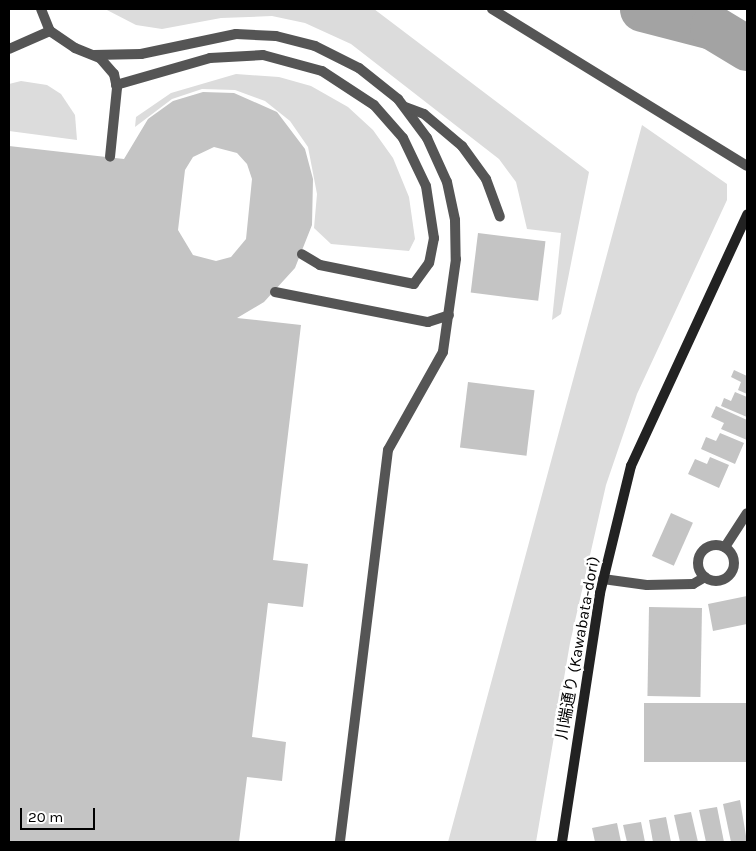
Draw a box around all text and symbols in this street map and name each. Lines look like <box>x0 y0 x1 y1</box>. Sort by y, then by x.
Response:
street label: 川端通り (Kawabata-dori) <box>552 555 604 741</box>
scale bar <box>22 798 98 830</box>
text: 20 m <box>28 808 63 826</box>

